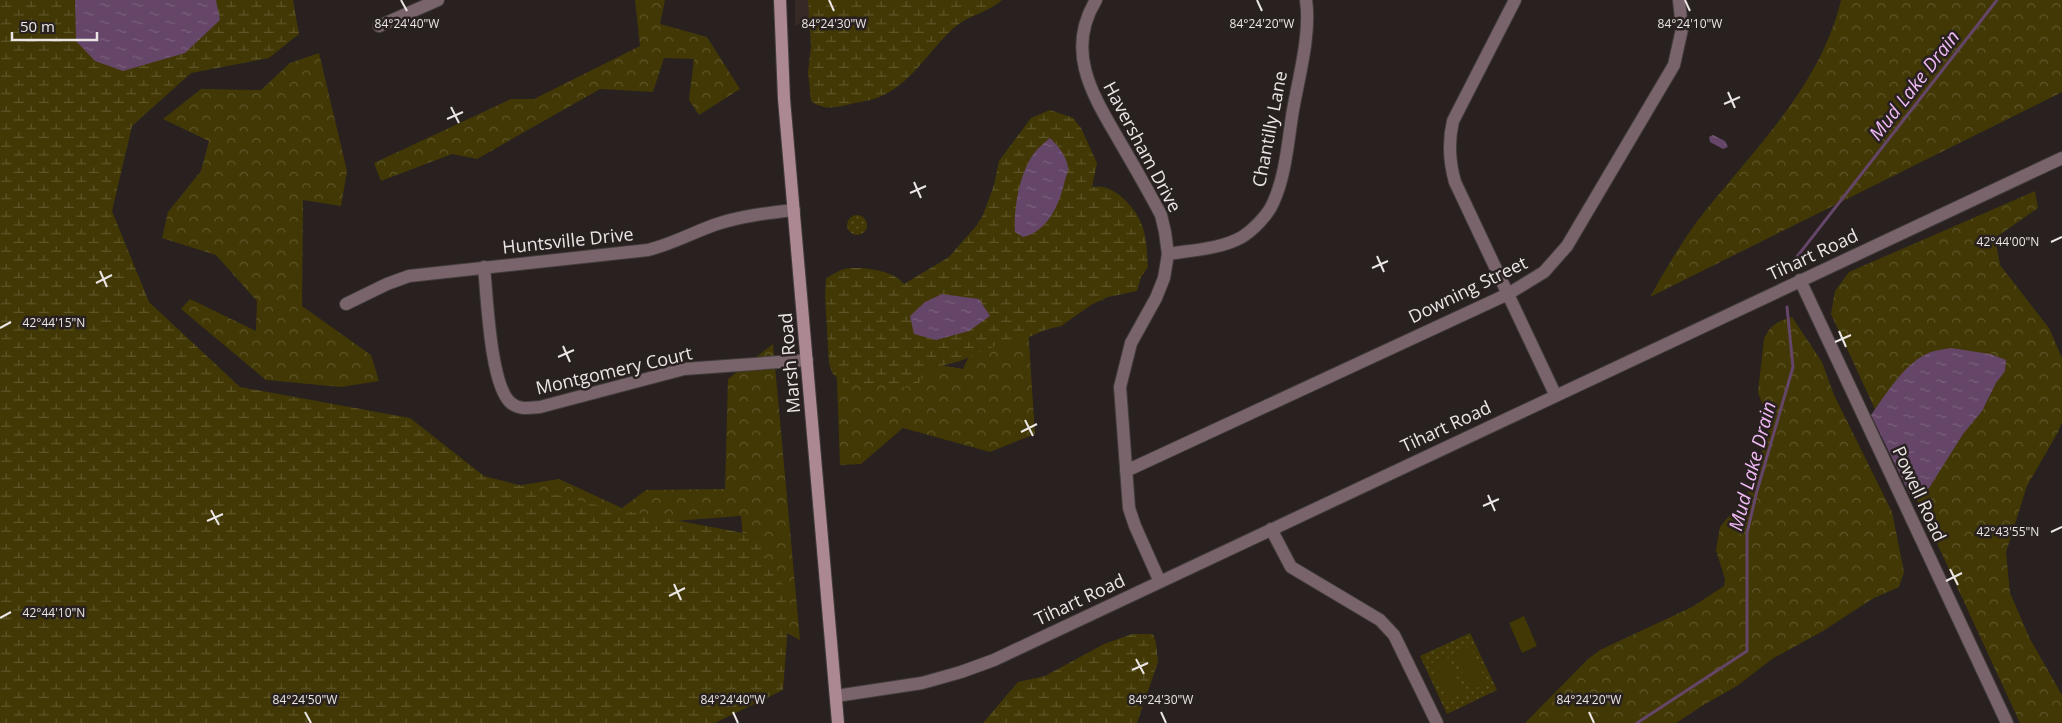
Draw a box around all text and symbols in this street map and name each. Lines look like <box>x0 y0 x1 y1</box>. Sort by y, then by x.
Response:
scale bar <box>12 10 98 42</box>
text: 84°24'40"W <box>375 15 439 32</box>
text: 84°24'30"W <box>802 15 866 32</box>
text: 84°24'20"W <box>1230 15 1294 32</box>
text: 84°24'10"W <box>1658 15 1722 32</box>
text: 50 m <box>20 16 55 36</box>
water label: Mud Lake Drain <box>1863 25 1965 145</box>
street label: Chantilly Lane <box>1246 69 1292 189</box>
street label: Haversham Drive <box>1098 77 1187 216</box>
street label: Huntsville Drive <box>501 221 635 259</box>
street label: Tihart Road <box>1764 223 1862 285</box>
text: 42°44'00"N <box>1977 233 2039 250</box>
street label: Downing Street <box>1404 250 1531 328</box>
street label: Marsh Road <box>773 312 805 414</box>
text: 42°44'15"N <box>23 314 85 331</box>
street label: Montgomery Court <box>533 340 694 400</box>
street label: Tihart Road <box>1397 395 1495 457</box>
water label: Mud Lake Drain <box>1722 398 1782 534</box>
street label: Powell Road <box>1887 442 1952 545</box>
text: 42°43'55"N <box>1977 523 2039 540</box>
street label: Tihart Road <box>1031 568 1129 630</box>
text: 42°44'10"N <box>23 604 85 621</box>
text: 84°24'50"W <box>273 691 337 708</box>
text: 84°24'40"W <box>701 691 765 708</box>
text: 84°24'30"W <box>1129 691 1193 708</box>
text: 84°24'20"W <box>1557 691 1621 708</box>

